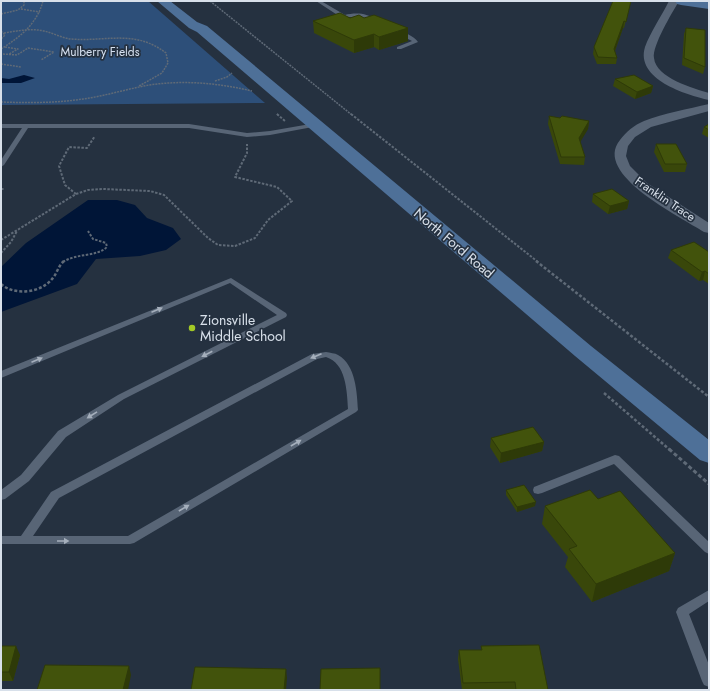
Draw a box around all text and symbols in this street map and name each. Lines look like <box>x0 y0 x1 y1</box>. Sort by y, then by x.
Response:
park label: Mulberry Fields <box>60 43 140 61</box>
street label: Franklin Trace <box>631 172 699 226</box>
street label: North Ford Road <box>409 203 499 283</box>
one-way arrow <box>152 307 164 313</box>
place label: Zionsville Middle School <box>200 310 286 346</box>
marker: Zionsville Middle School <box>187 323 197 333</box>
one-way arrow <box>201 350 212 357</box>
one-way arrow <box>309 354 321 360</box>
one-way arrow <box>31 357 43 363</box>
one-way arrow <box>87 411 97 419</box>
one-way arrow <box>290 439 302 446</box>
one-way arrow <box>178 505 190 512</box>
one-way arrow <box>57 538 70 544</box>

